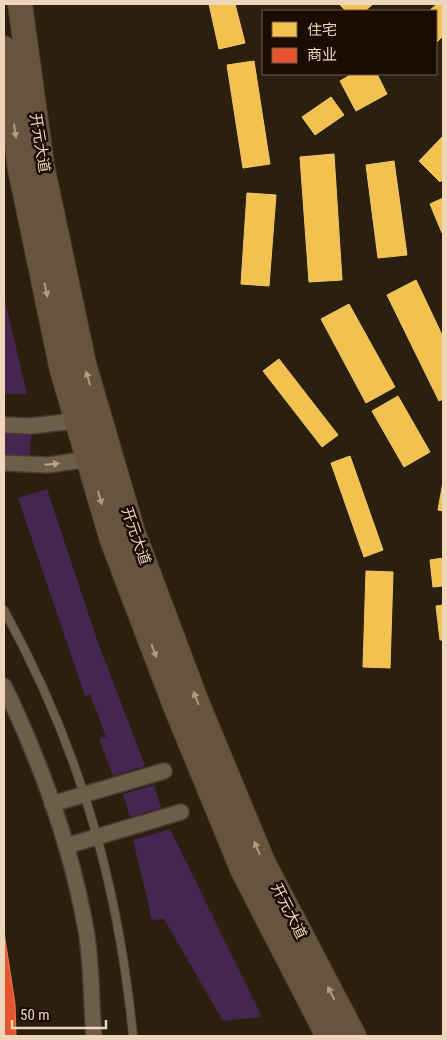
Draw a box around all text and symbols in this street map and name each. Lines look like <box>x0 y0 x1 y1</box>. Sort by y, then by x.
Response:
legend <box>262 10 437 75</box>
text: 住宅 <box>307 21 337 39</box>
text: 商业 <box>307 46 337 64</box>
street label: 开元大道 <box>26 112 54 174</box>
one-way arrow <box>11 123 19 139</box>
one-way arrow <box>42 283 50 298</box>
one-way arrow <box>84 371 92 386</box>
one-way arrow <box>45 460 61 468</box>
one-way arrow <box>96 491 104 506</box>
street label: 开元大道 <box>118 505 154 567</box>
one-way arrow <box>150 644 158 659</box>
one-way arrow <box>192 690 200 705</box>
one-way arrow <box>253 841 261 855</box>
street label: 开元大道 <box>267 880 311 942</box>
one-way arrow <box>327 986 335 1000</box>
scale bar <box>12 998 106 1030</box>
text: 50 m <box>20 1006 50 1024</box>

